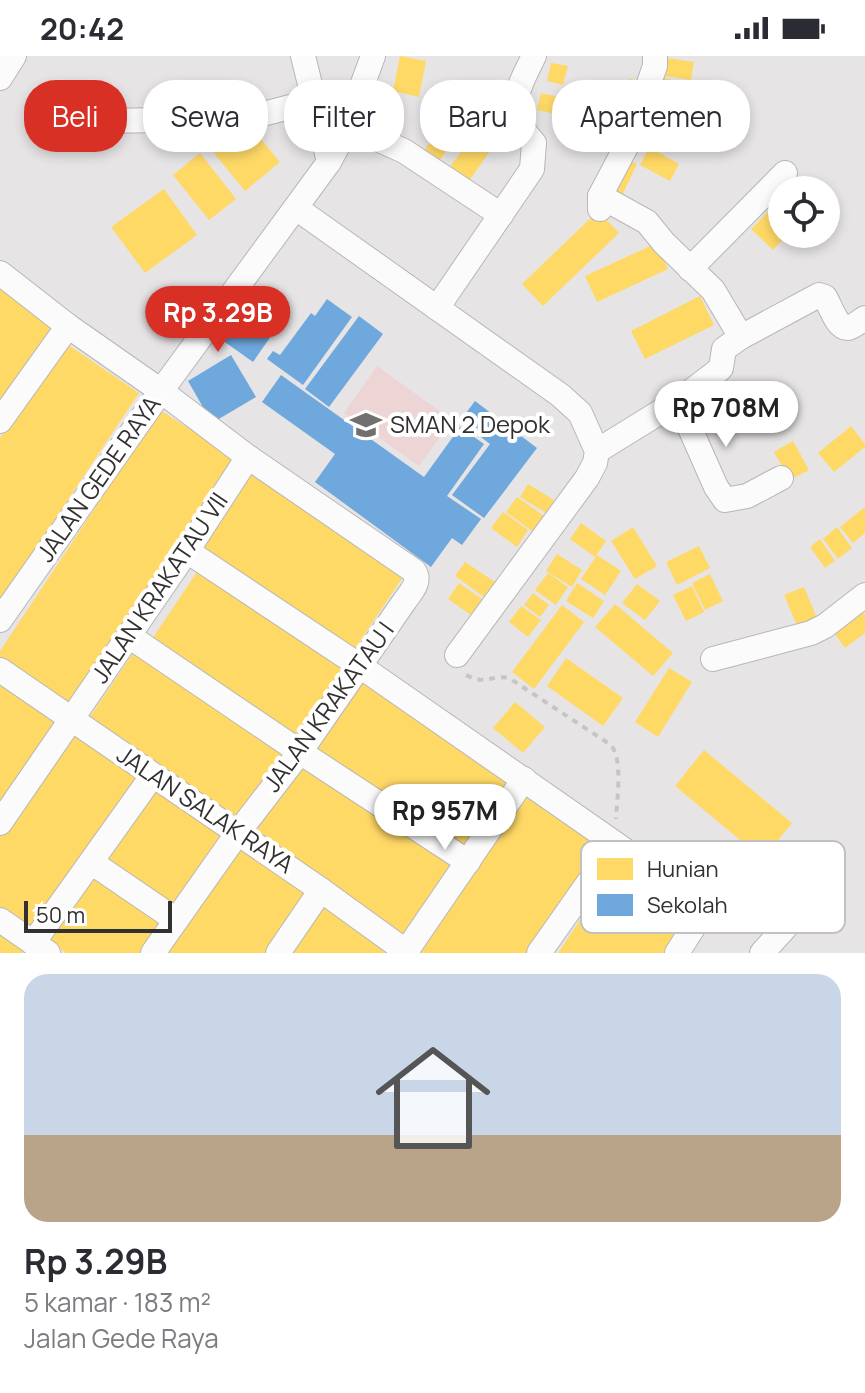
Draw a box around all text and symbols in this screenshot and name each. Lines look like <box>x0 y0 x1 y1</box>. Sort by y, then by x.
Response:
text: 20:42 <box>40 8 124 49</box>
chip: Beli <box>24 80 127 152</box>
chip: Sewa <box>143 80 268 152</box>
chip: Filter <box>284 80 404 152</box>
chip: Baru <box>420 80 536 152</box>
chip: Apartemen <box>552 80 750 152</box>
map controls <box>768 176 840 248</box>
button: locate <box>768 176 840 248</box>
pin: Rp 3.29B <box>135 286 301 354</box>
text: Rp 3.29B <box>163 294 273 330</box>
pin: Rp 708M <box>652 381 800 449</box>
street label: JALAN GEDE RAYA <box>28 389 167 568</box>
text: Rp 708M <box>672 389 780 425</box>
place label: SMAN 2 Depok <box>390 407 551 440</box>
school or university icon: SMAN 2 Depok <box>349 408 383 442</box>
street label: JALAN KRAKATAU VII <box>83 485 235 689</box>
street label: JALAN KRAKATAU I <box>255 614 401 798</box>
street label: JALAN SALAK RAYA <box>111 737 301 880</box>
pin: Rp 957M <box>371 784 519 852</box>
text: Rp 957M <box>392 792 498 828</box>
legend <box>581 841 845 933</box>
text: Hunian <box>647 854 719 884</box>
text: Sekolah <box>647 890 728 920</box>
scale bar <box>24 897 172 933</box>
text: 50 m <box>36 900 85 930</box>
icon: home <box>361 1026 505 1170</box>
text: Rp 3.29B <box>24 1238 167 1284</box>
text: 5 kamar · 183 m² <box>24 1284 211 1320</box>
text: Jalan Gede Raya <box>24 1320 219 1356</box>

